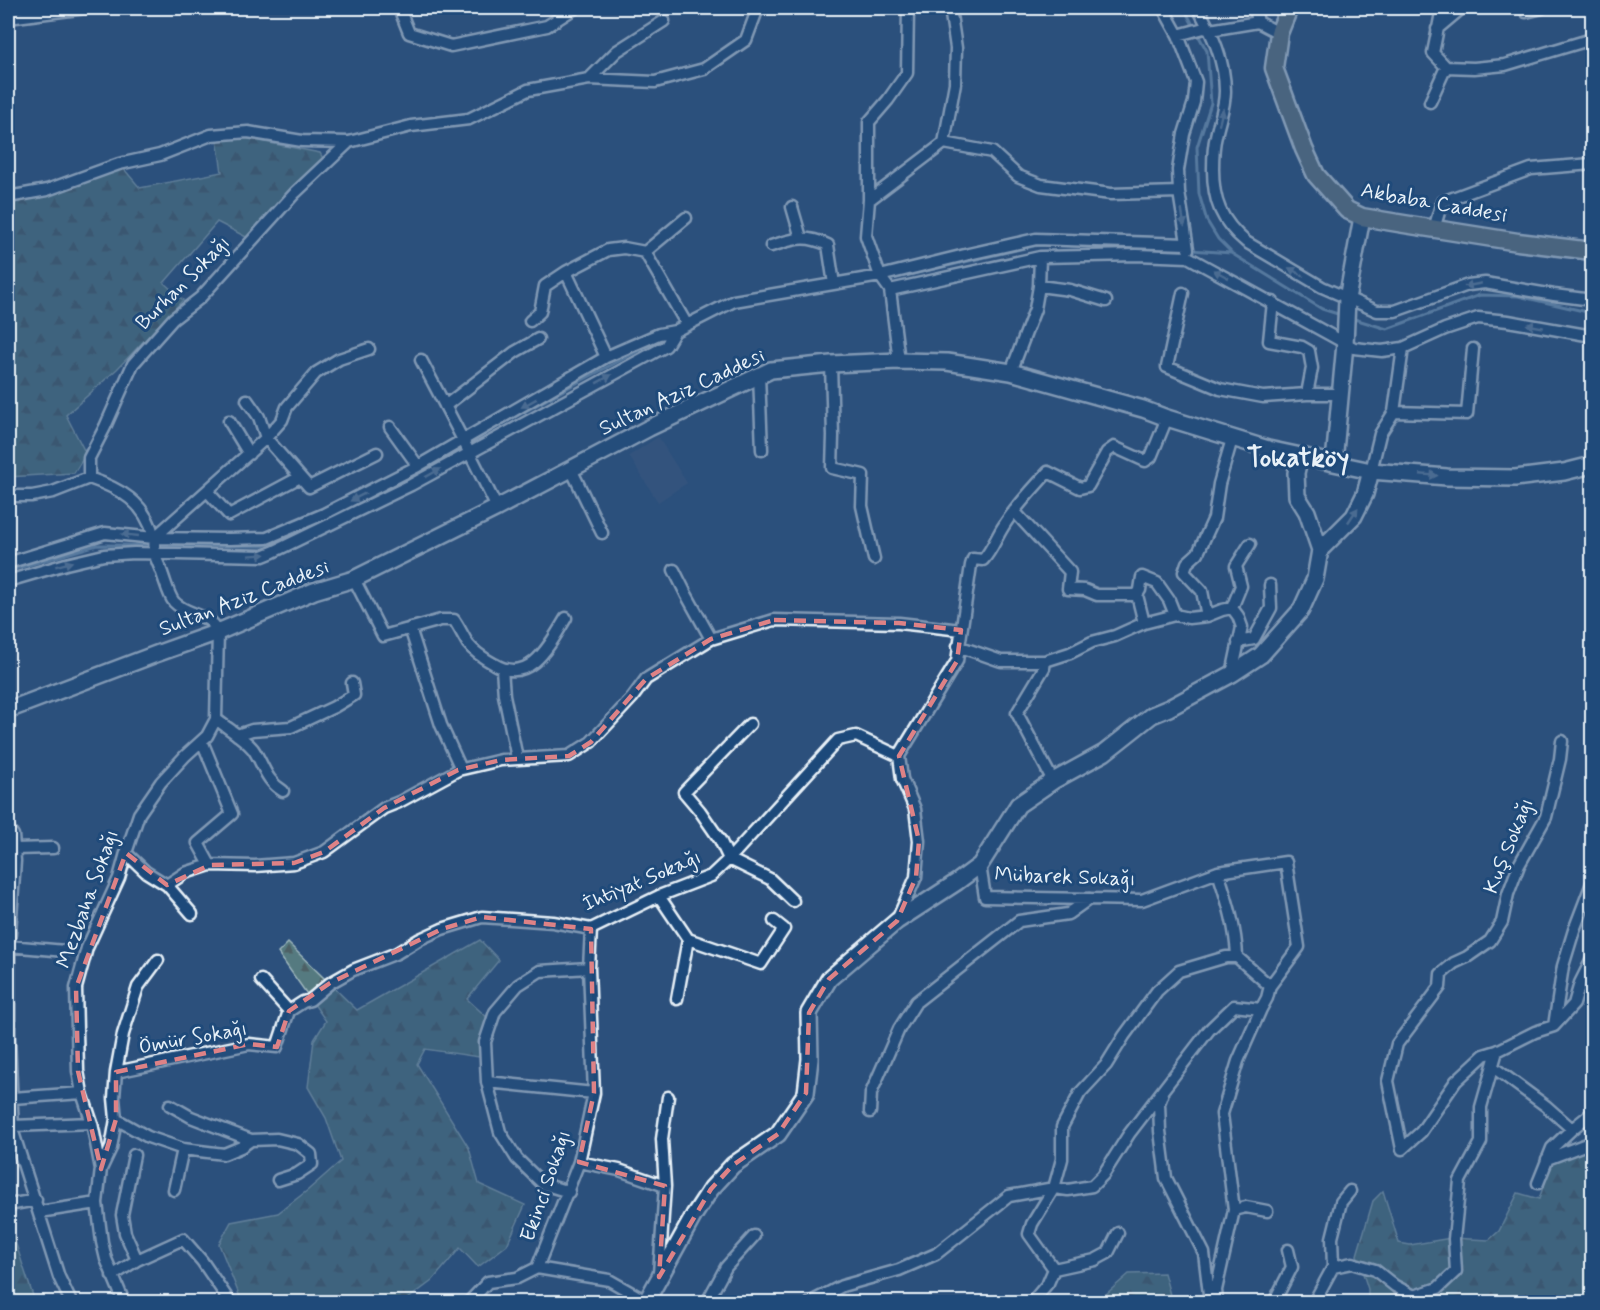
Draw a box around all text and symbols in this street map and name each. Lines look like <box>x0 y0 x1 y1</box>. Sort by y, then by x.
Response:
one-way arrow <box>1216 107 1226 126</box>
street label: Akbaba Caddesi <box>1359 176 1509 230</box>
one-way arrow <box>1179 208 1188 227</box>
street label: Burhan Sokağı <box>130 230 236 336</box>
one-way arrow <box>1287 267 1304 277</box>
one-way arrow <box>1212 269 1229 279</box>
one-way arrow <box>1463 281 1482 290</box>
one-way arrow <box>1525 321 1544 330</box>
street label: Sultan Aziz Caddesi <box>595 341 770 443</box>
one-way arrow <box>596 374 613 384</box>
one-way arrow <box>520 398 537 408</box>
district label: Tokatköy <box>1247 441 1349 476</box>
one-way arrow <box>425 468 442 478</box>
one-way arrow <box>1420 470 1439 480</box>
one-way arrow <box>349 491 367 501</box>
one-way arrow <box>1347 506 1358 523</box>
one-way arrow <box>121 531 140 540</box>
one-way arrow <box>248 550 267 560</box>
street label: Sultan Aziz Caddesi <box>155 553 333 643</box>
one-way arrow <box>55 559 73 569</box>
street label: Kuş Sokağı <box>1477 794 1541 898</box>
street label: Mezbaha Sokağı <box>50 826 126 972</box>
street label: İhtiyat Sokağı <box>578 843 706 919</box>
street label: Mübarek Sokağı <box>994 861 1136 893</box>
street label: Ömür Sokağı <box>137 1015 249 1061</box>
street label: Ekinci Sokağı <box>514 1127 578 1245</box>

